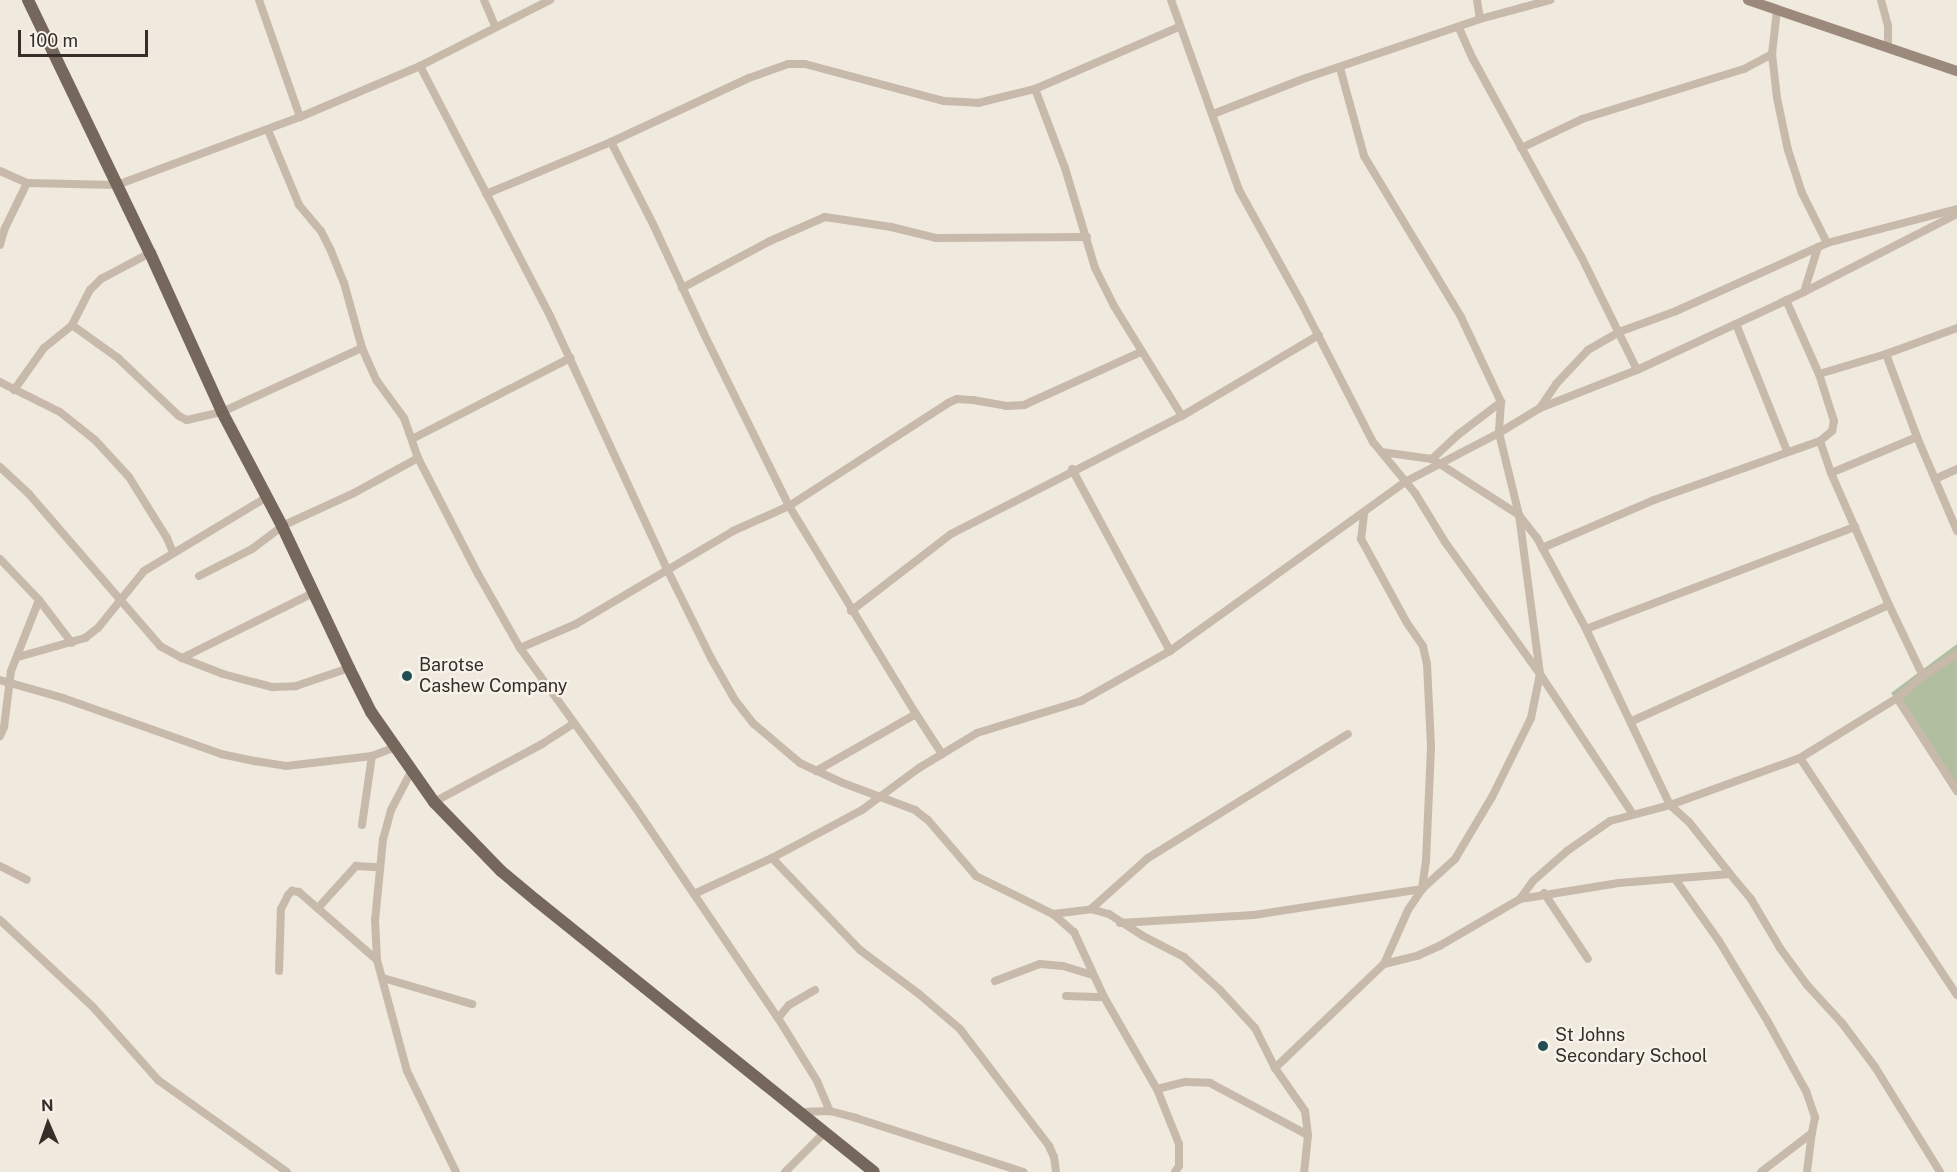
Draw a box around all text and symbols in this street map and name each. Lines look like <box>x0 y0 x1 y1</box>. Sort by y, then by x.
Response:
scale bar <box>21 18 152 56</box>
text: 100 m <box>29 30 78 51</box>
place label: Barotse Cashew Company <box>419 655 567 698</box>
marker: Barotse Cashew Company <box>400 669 414 683</box>
place label: St Johns Secondary School <box>1555 1025 1707 1068</box>
marker: St Johns Secondary School <box>1536 1039 1550 1053</box>
north arrow <box>18 1094 78 1154</box>
text: N <box>41 1096 54 1115</box>

